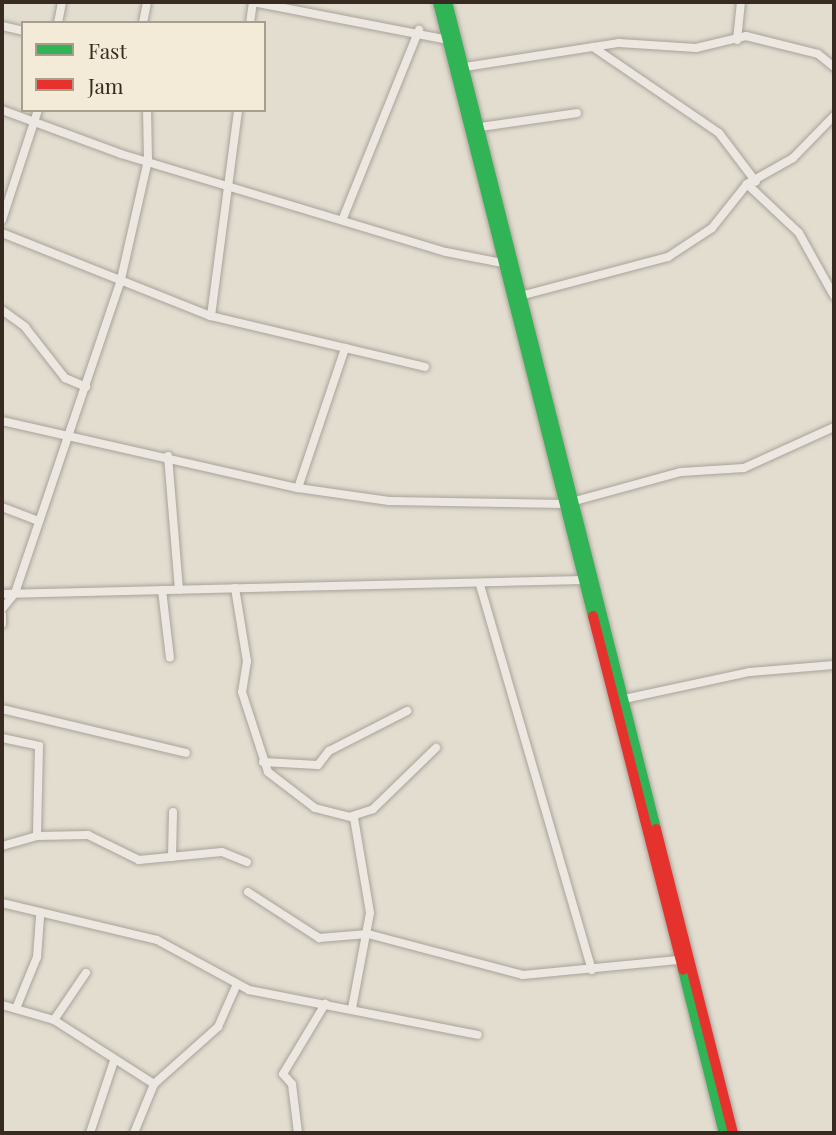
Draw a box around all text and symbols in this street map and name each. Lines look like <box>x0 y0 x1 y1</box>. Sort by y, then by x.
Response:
legend <box>21 21 266 112</box>
text: Fast <box>88 36 127 64</box>
text: Jam <box>88 71 124 99</box>

